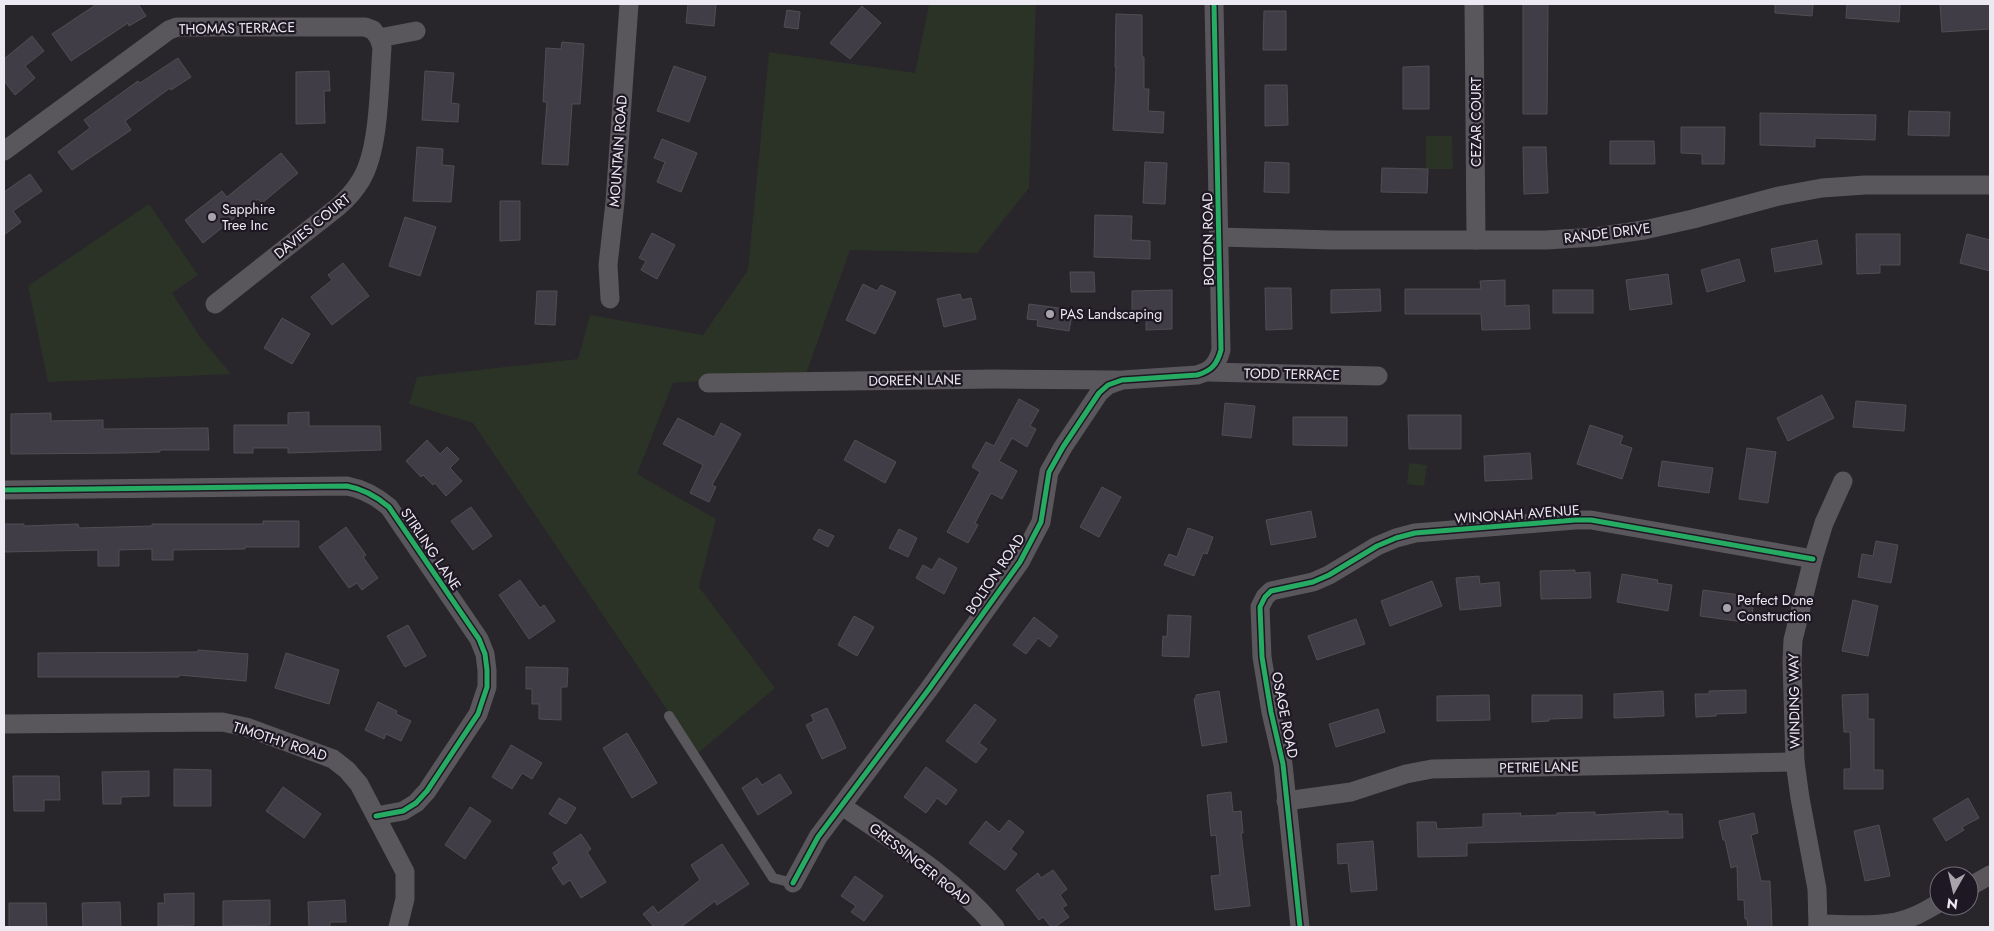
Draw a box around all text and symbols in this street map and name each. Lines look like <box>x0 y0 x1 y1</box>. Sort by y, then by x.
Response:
street label: THOMAS TERRACE <box>179 17 295 39</box>
street label: CEZAR COURT <box>1466 77 1486 167</box>
street label: MOUNTAIN ROAD <box>604 94 632 208</box>
street label: DAVIES COURT <box>270 189 355 263</box>
street label: BOLTON ROAD <box>1197 192 1219 286</box>
place label: Sapphire Tree Inc <box>222 199 275 235</box>
marker: Sapphire Tree Inc <box>206 211 218 223</box>
street label: RANDE DRIVE <box>1563 218 1651 248</box>
place label: PAS Landscaping <box>1060 304 1162 324</box>
marker: PAS Landscaping <box>1044 308 1056 320</box>
street label: TODD TERRACE <box>1244 363 1340 385</box>
street label: DOREEN LANE <box>868 369 962 391</box>
street label: WINONAH AVENUE <box>1454 500 1580 528</box>
street label: STIRLING LANE <box>396 504 466 594</box>
street label: BOLTON ROAD <box>961 530 1029 618</box>
place label: Perfect Done Construction <box>1737 590 1813 626</box>
marker: Perfect Done Construction <box>1721 602 1733 614</box>
street label: WINDING WAY <box>1783 653 1805 749</box>
street label: OSAGE ROAD <box>1267 670 1303 760</box>
street label: TIMOTHY ROAD <box>230 716 330 766</box>
street label: PETRIE LANE <box>1499 756 1579 778</box>
street label: GRESSINGER ROAD <box>865 818 975 910</box>
north arrow <box>1929 866 1979 916</box>
text: N <box>1945 893 1959 915</box>

